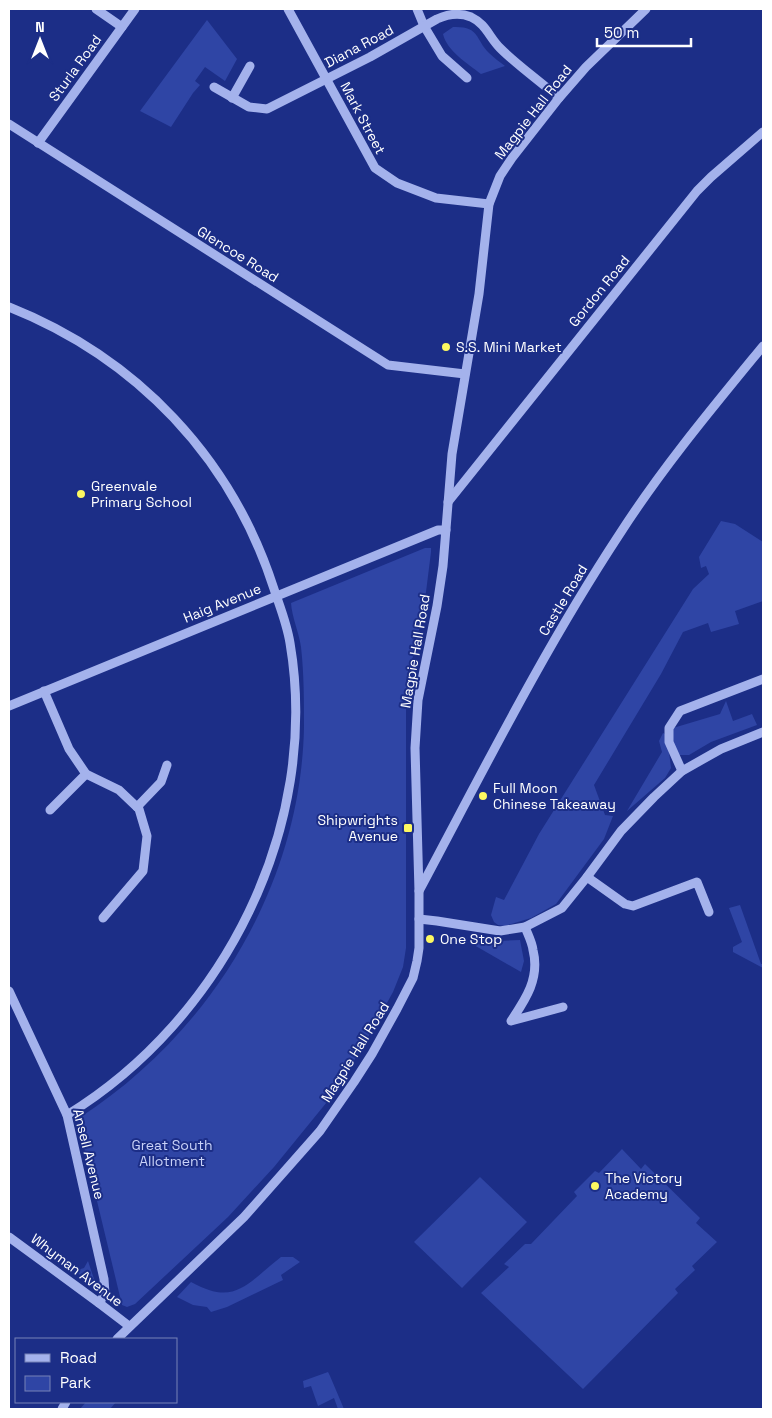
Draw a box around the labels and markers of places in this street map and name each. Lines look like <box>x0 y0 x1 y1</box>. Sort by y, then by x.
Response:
place label: S.S. Mini Market <box>456 338 562 356</box>
marker: S.S. Mini Market <box>440 341 452 353</box>
place label: Greenvale Primary School <box>91 477 192 511</box>
marker: Greenvale Primary School <box>75 488 87 500</box>
place label: Full Moon Chinese Takeaway <box>493 779 616 813</box>
marker: Full Moon Chinese Takeaway <box>477 790 489 802</box>
place label: Shipwrights Avenue <box>317 811 398 845</box>
marker: Shipwrights Avenue <box>402 822 414 834</box>
place label: One Stop <box>440 930 502 948</box>
marker: One Stop <box>424 933 436 945</box>
place label: The Victory Academy <box>605 1169 682 1203</box>
marker: The Victory Academy <box>589 1180 601 1192</box>

